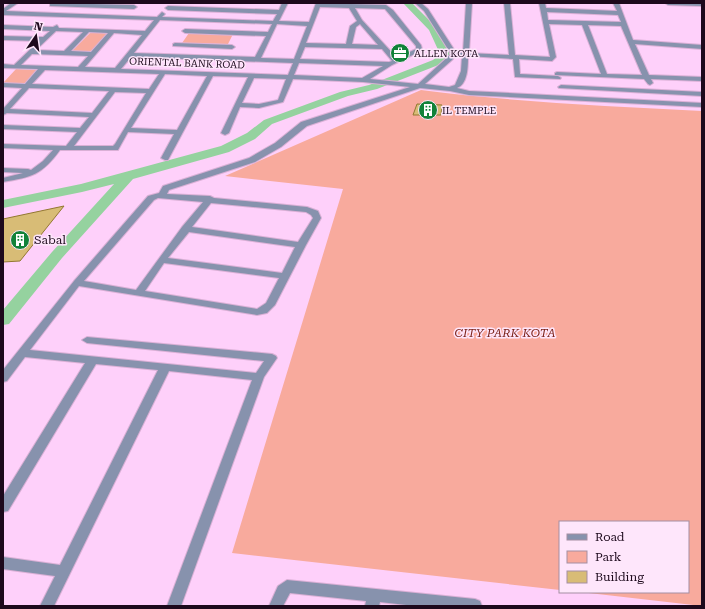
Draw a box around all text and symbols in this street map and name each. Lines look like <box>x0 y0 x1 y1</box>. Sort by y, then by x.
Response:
north arrow <box>16 16 56 56</box>
text: N <box>33 19 44 34</box>
office icon: ALLEN KOTA <box>389 42 411 64</box>
place label: ALLEN KOTA <box>414 48 478 59</box>
street label: ORIENTAL BANK ROAD <box>129 55 245 71</box>
building icon: IL TEMPLE <box>417 99 439 121</box>
place label: IL TEMPLE <box>442 105 496 116</box>
building icon: Sabal <box>9 229 31 251</box>
place label: Sabal <box>34 233 66 247</box>
park label: CITY PARK KOTA <box>455 326 555 340</box>
legend <box>559 521 689 593</box>
text: Road <box>595 530 625 544</box>
text: Park <box>595 550 622 564</box>
text: Building <box>595 570 644 584</box>

